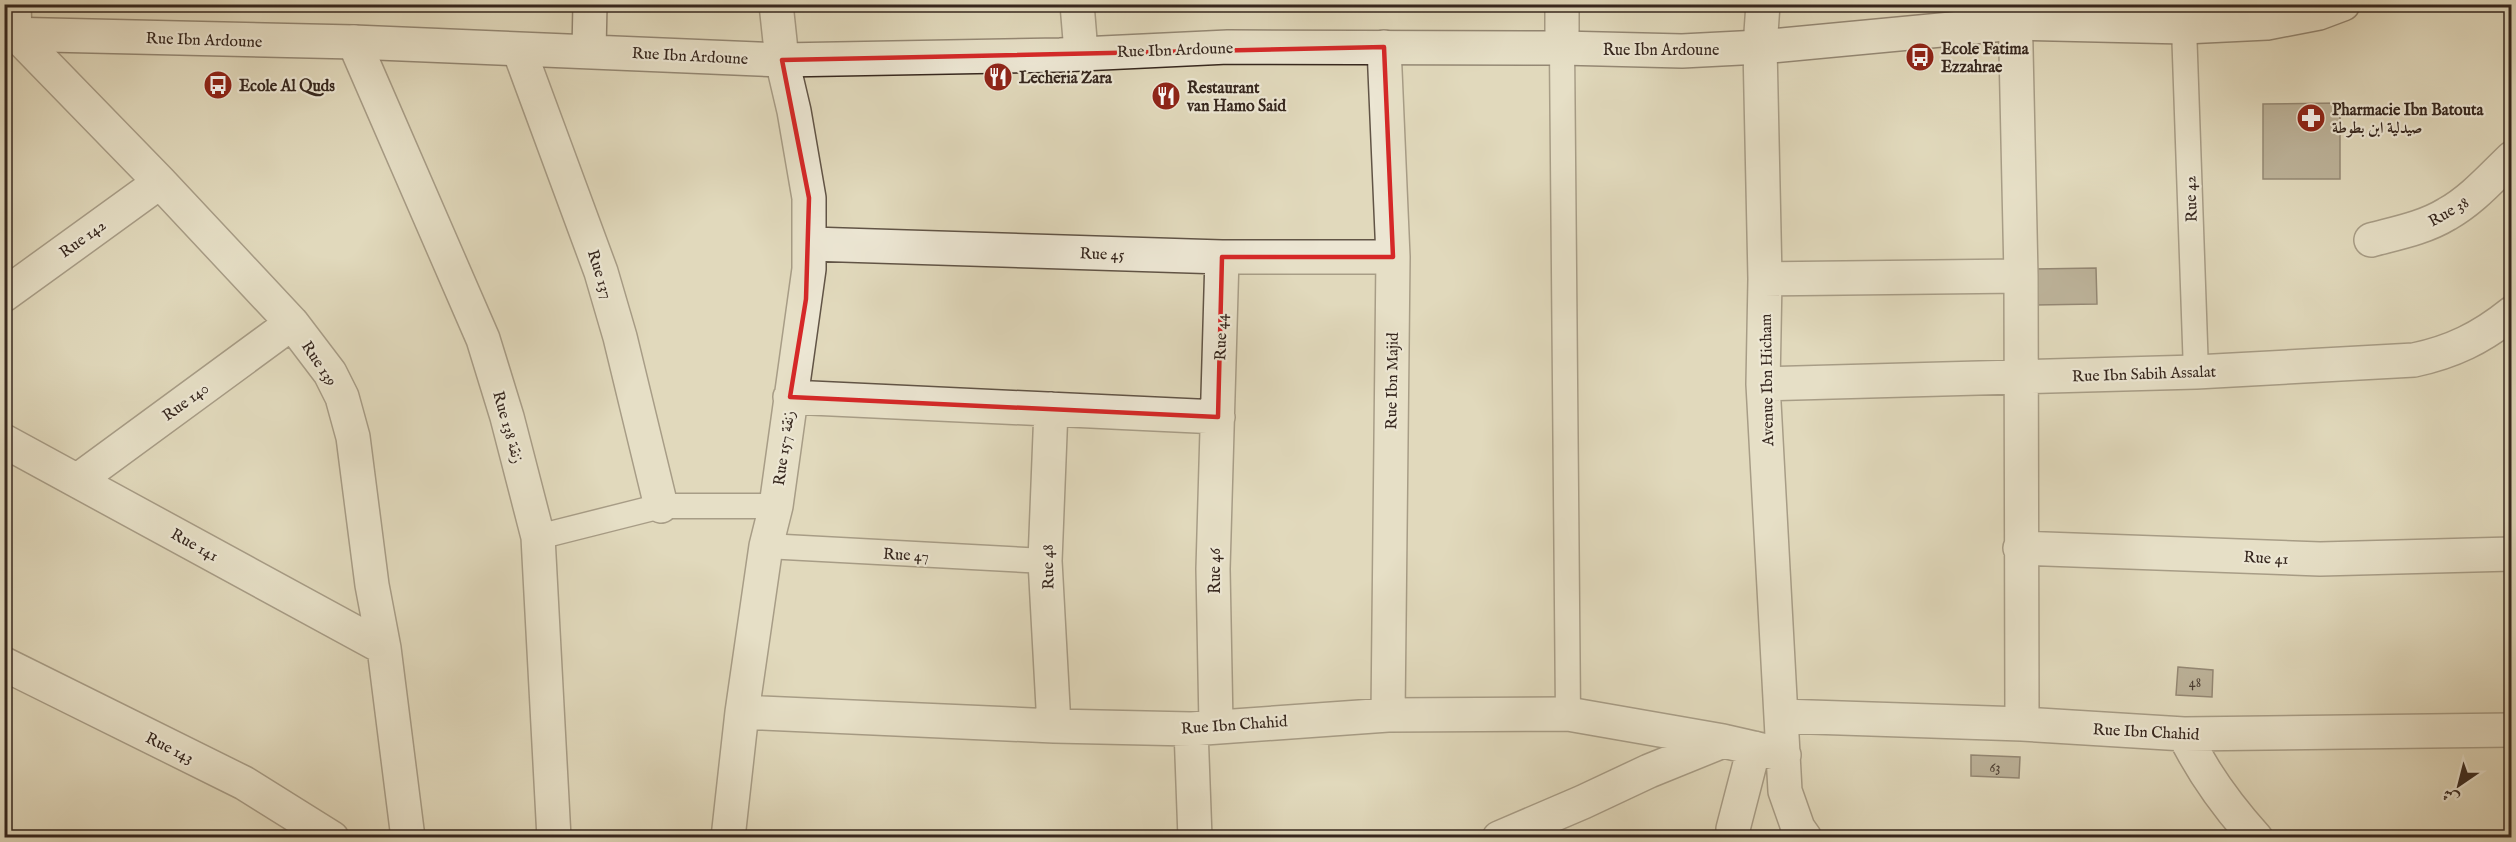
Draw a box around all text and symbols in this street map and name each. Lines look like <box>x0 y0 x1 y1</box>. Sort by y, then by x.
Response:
street label: Rue Ibn Ardoune <box>145 29 263 53</box>
street label: Rue Ibn Ardoune <box>1116 39 1234 63</box>
place label: Ecole Fatima Ezzahrae <box>1941 40 2030 78</box>
street label: Rue Ibn Ardoune <box>1603 41 1719 61</box>
bus stop icon: Ecole Fatima Ezzahrae <box>1904 41 1936 73</box>
street label: Rue Ibn Ardoune <box>631 44 749 70</box>
restaurant icon: Lecheria Zara <box>982 61 1014 93</box>
bus stop icon: Ecole Al Quds <box>202 69 234 101</box>
place label: Lecheria Zara <box>1019 69 1113 89</box>
place label: Ecole Al Quds <box>239 77 335 97</box>
place label: Restaurant van Hamo Said <box>1186 79 1286 117</box>
restaurant icon: Restaurant van Hamo Said <box>1150 80 1182 112</box>
place label: Pharmacie Ibn Batouta صيدلية ابن بطوطة <box>2332 101 2484 139</box>
pharmacy icon: Pharmacie Ibn Batouta صيدلية ابن بطوطة <box>2295 102 2327 134</box>
street label: Rue 42 <box>2181 175 2203 223</box>
street label: Rue 38 <box>2425 193 2473 232</box>
street label: Rue 142 <box>56 216 110 263</box>
street label: Rue 45 <box>1079 244 1125 266</box>
street label: Rue 137 <box>582 247 616 302</box>
street label: Rue 44 <box>1211 313 1233 361</box>
street label: Avenue Ibn Hicham <box>1757 314 1779 447</box>
street label: Rue Ibn Majid <box>1382 332 1404 430</box>
street label: Rue 139 <box>296 338 341 391</box>
street label: Rue Ibn Sabih Assalat <box>2072 362 2217 388</box>
street label: Rue 140 <box>159 379 214 426</box>
street label: Rue 138 زنقة <box>487 389 527 466</box>
street label: Rue 157 زنقة <box>770 409 800 487</box>
street label: Rue 141 <box>167 525 221 567</box>
street label: Rue 48 <box>1039 544 1059 590</box>
street label: Rue 47 <box>882 545 929 567</box>
street label: Rue 46 <box>1206 548 1226 594</box>
street label: Rue 41 <box>2243 548 2289 570</box>
house number: 48 <box>2189 674 2201 692</box>
street label: Rue Ibn Chahid <box>1180 712 1289 740</box>
street label: Rue Ibn Chahid <box>2092 720 2200 746</box>
street label: Rue 143 <box>142 729 196 769</box>
north arrow <box>2429 755 2489 815</box>
house number: 63 <box>1989 759 2001 777</box>
text: ش <box>2439 783 2464 808</box>

